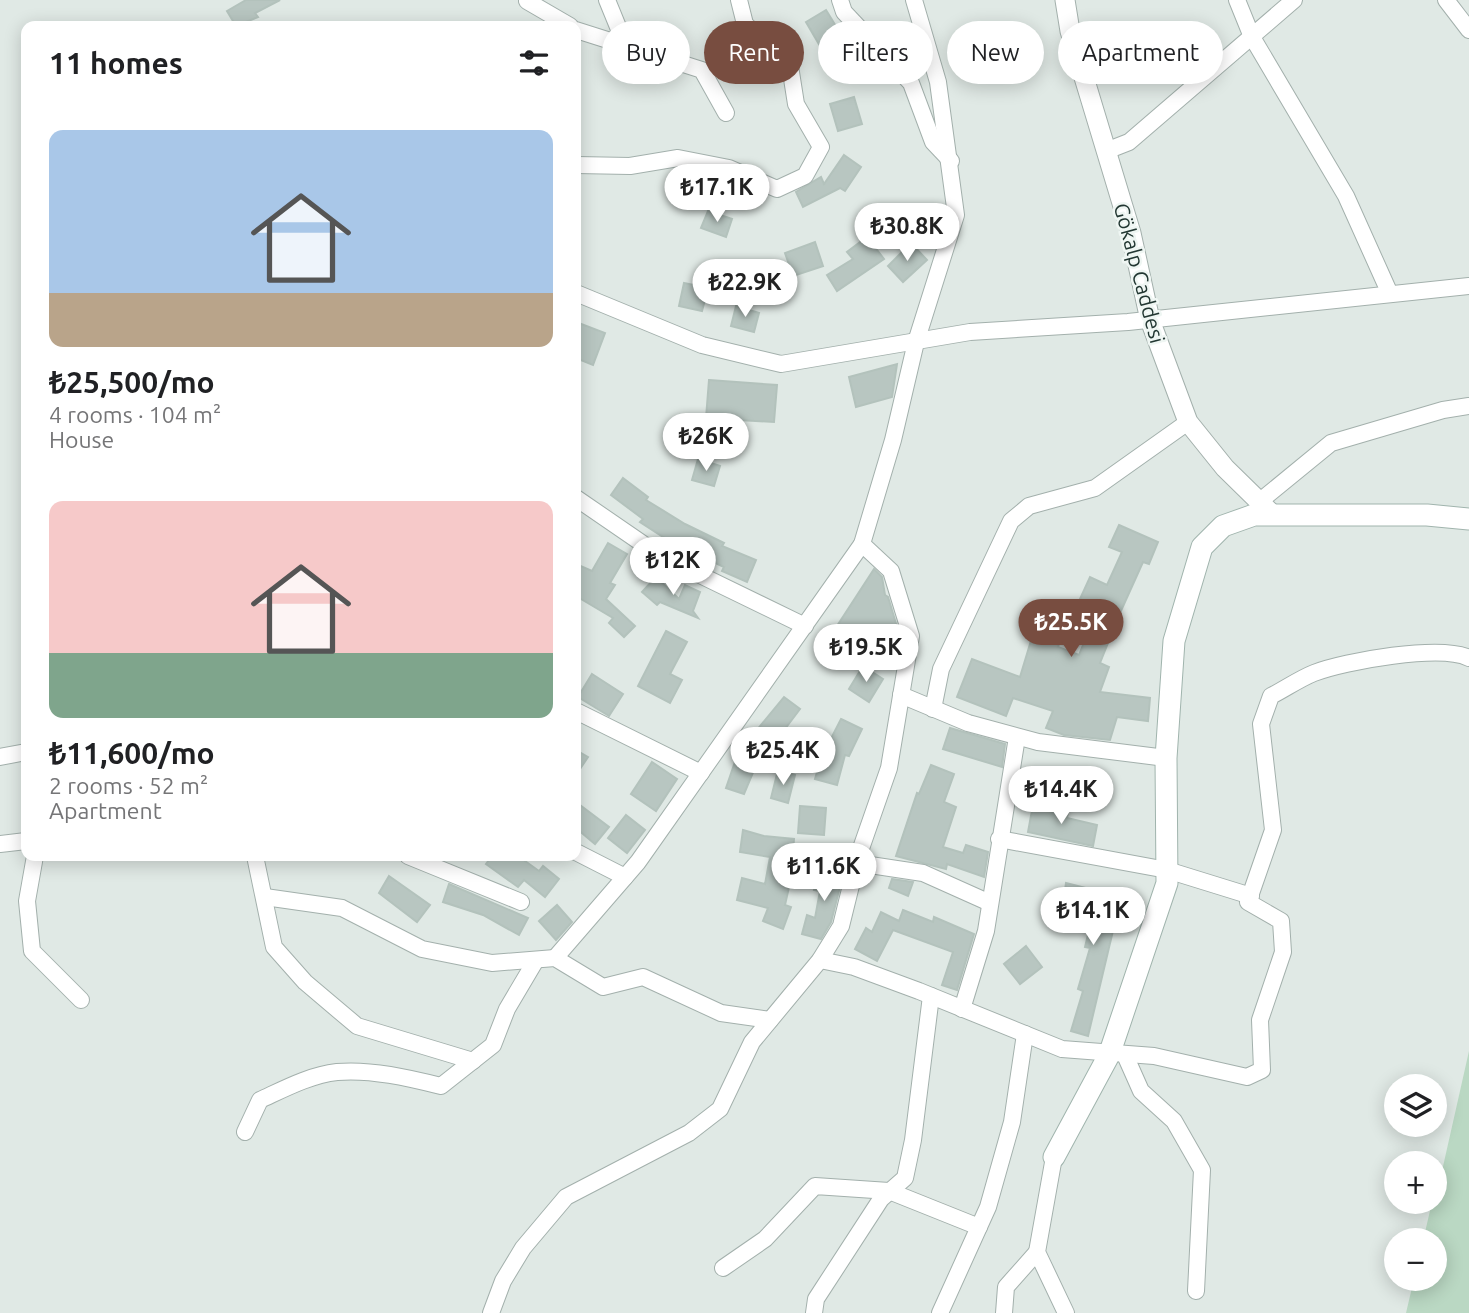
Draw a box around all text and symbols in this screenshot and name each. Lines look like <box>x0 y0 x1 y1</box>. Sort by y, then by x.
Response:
chip: Buy <box>602 21 690 84</box>
chip: Rent <box>704 21 804 84</box>
chip: Filters <box>818 21 933 84</box>
chip: New <box>947 21 1044 84</box>
chip: Apartment <box>1058 21 1223 84</box>
icon: filters <box>515 44 553 82</box>
text: 11 homes <box>49 46 183 80</box>
pin: ₺17.1K <box>660 164 774 224</box>
text: ₺17.1K <box>680 174 754 199</box>
icon: home <box>238 175 364 301</box>
street label: Gökalp Caddesi <box>1110 200 1170 346</box>
pin: ₺30.8K <box>850 204 964 263</box>
text: ₺30.8K <box>870 213 944 238</box>
pin: ₺22.9K <box>688 260 802 319</box>
text: ₺22.9K <box>708 269 782 294</box>
text: ₺25,500/mo <box>49 365 215 399</box>
text: 4 rooms · 104 m² <box>49 402 221 427</box>
pin: ₺26K <box>665 414 747 473</box>
text: ₺26K <box>679 423 733 448</box>
text: House <box>49 427 114 452</box>
pin: ₺12K <box>632 538 714 597</box>
icon: home <box>238 546 364 672</box>
text: ₺12K <box>646 547 700 572</box>
pin: ₺25.5K <box>1014 600 1128 659</box>
text: ₺25.5K <box>1034 609 1108 634</box>
pin: ₺19.5K <box>809 624 923 684</box>
text: ₺19.5K <box>829 634 903 659</box>
pin: ₺25.4K <box>726 728 840 787</box>
text: ₺11,600/mo <box>49 736 215 770</box>
text: ₺25.4K <box>746 737 820 762</box>
pin: ₺14.4K <box>1004 766 1118 826</box>
text: 2 rooms · 52 m² <box>49 773 208 798</box>
text: ₺14.4K <box>1024 776 1098 801</box>
text: Apartment <box>49 798 162 823</box>
pin: ₺11.6K <box>767 844 881 903</box>
text: ₺11.6K <box>787 853 861 878</box>
pin: ₺14.1K <box>1036 888 1150 947</box>
text: ₺14.1K <box>1056 897 1130 922</box>
map controls <box>1384 1074 1447 1291</box>
button: layers <box>1384 1074 1447 1137</box>
button: + <box>1384 1151 1447 1214</box>
button: − <box>1384 1228 1447 1291</box>

